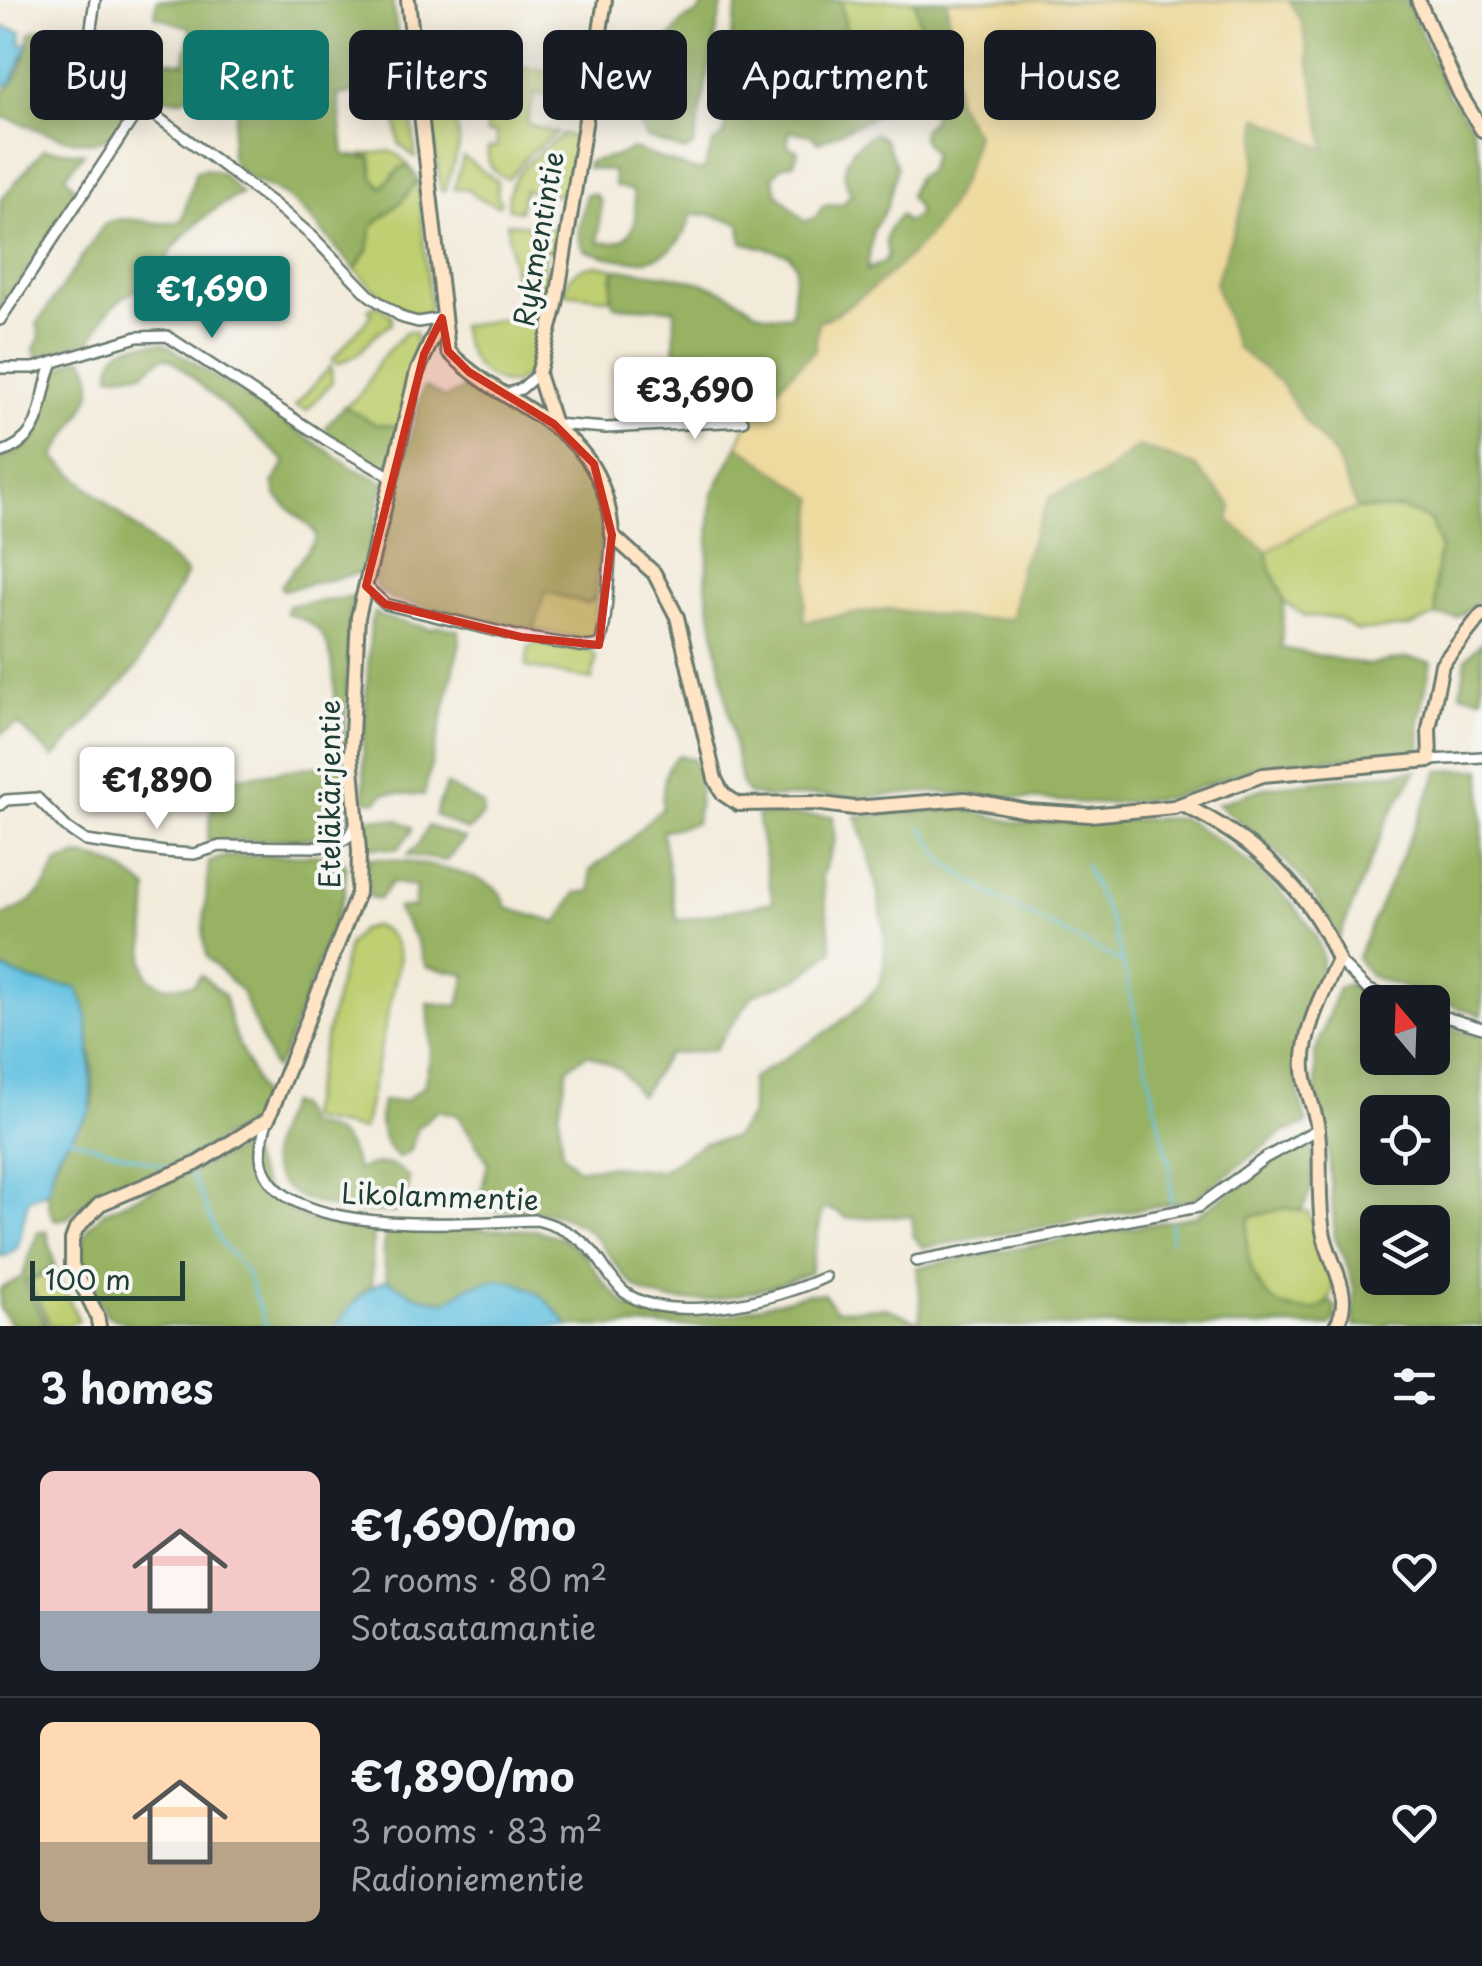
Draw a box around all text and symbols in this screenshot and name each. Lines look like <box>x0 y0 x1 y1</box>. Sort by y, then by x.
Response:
chip: Buy <box>30 30 163 120</box>
chip: Rent <box>183 30 329 120</box>
chip: Filters <box>349 30 523 120</box>
chip: New <box>543 30 687 120</box>
chip: Apartment <box>707 30 964 120</box>
chip: House <box>984 30 1156 120</box>
street label: Rykmentintie <box>501 148 574 330</box>
pin: €1,690 <box>131 256 293 341</box>
text: €1,690 <box>156 264 268 312</box>
pin: €3,690 <box>614 357 776 442</box>
text: €3,690 <box>636 365 754 413</box>
street label: Eteläkärjentie <box>307 700 350 888</box>
pin: €1,890 <box>76 747 238 832</box>
text: €1,890 <box>102 755 212 803</box>
north arrow <box>1360 985 1450 1075</box>
map controls <box>1360 985 1450 1295</box>
button: locate <box>1360 1095 1450 1185</box>
street label: Likolammentie <box>341 1171 540 1220</box>
button: layers <box>1360 1205 1450 1295</box>
scale bar <box>30 1256 185 1300</box>
text: 100 m <box>45 1257 131 1300</box>
text: 3 homes <box>40 1355 213 1418</box>
icon: filters <box>1387 1359 1442 1414</box>
text: €1,690/mo <box>350 1492 576 1555</box>
icon: home <box>120 1511 240 1631</box>
icon: heart <box>1387 1544 1442 1599</box>
text: 2 rooms · 80 m² <box>350 1555 607 1603</box>
text: Sotasatamantie <box>350 1603 596 1651</box>
text: €1,890/mo <box>350 1743 574 1806</box>
icon: home <box>120 1762 240 1882</box>
icon: heart <box>1387 1795 1442 1850</box>
text: 3 rooms · 83 m² <box>350 1806 603 1854</box>
text: Radioniementie <box>350 1854 584 1902</box>

